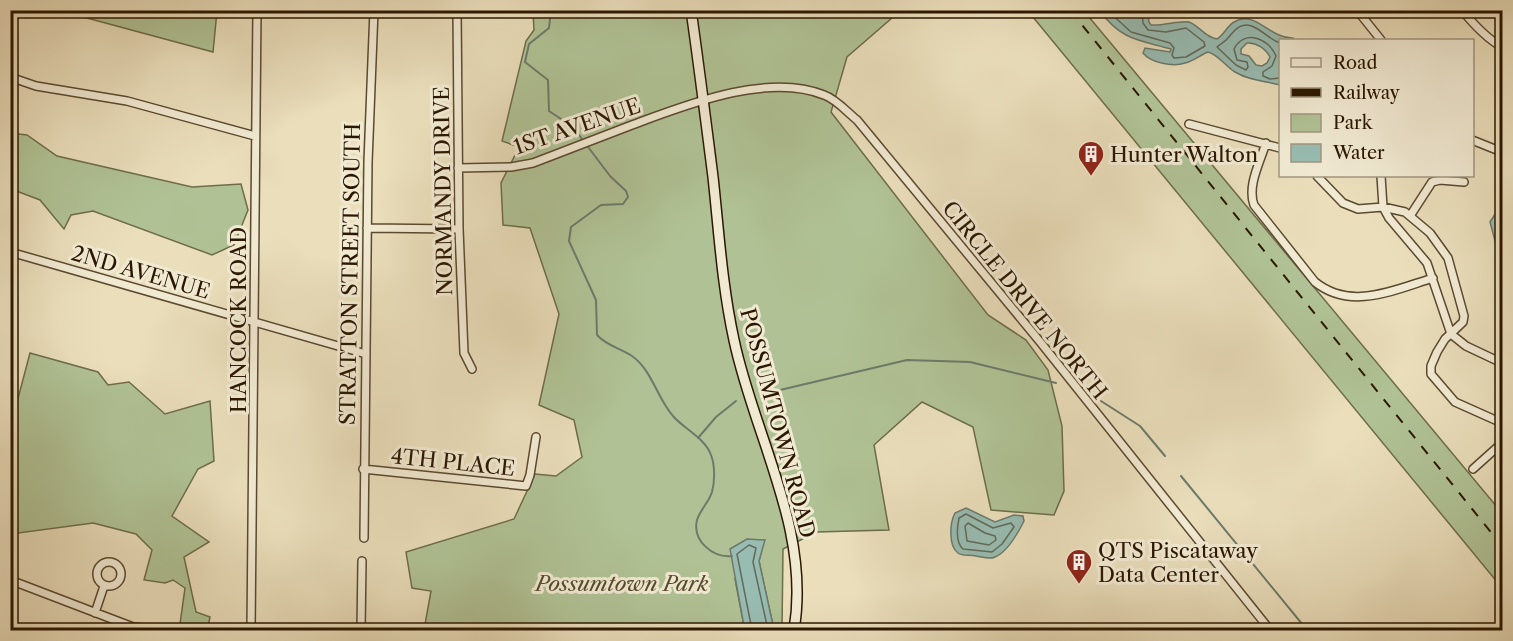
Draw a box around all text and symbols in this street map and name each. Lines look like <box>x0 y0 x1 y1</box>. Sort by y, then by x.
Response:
legend <box>1279 39 1474 177</box>
text: Road <box>1333 52 1378 74</box>
text: Railway <box>1333 82 1401 104</box>
street label: NORMANDY DRIVE <box>429 86 457 296</box>
street label: 1ST AVENUE <box>510 93 644 159</box>
text: Park <box>1333 112 1374 134</box>
street label: STRATTON STREET SOUTH <box>335 123 365 425</box>
building icon: Hunter Walton <box>1076 139 1106 177</box>
place label: Hunter Walton <box>1110 142 1258 167</box>
text: Water <box>1332 142 1385 164</box>
street label: CIRCLE DRIVE NORTH <box>937 196 1113 404</box>
street label: HANCOCK ROAD <box>226 227 251 413</box>
street label: 2ND AVENUE <box>69 240 213 304</box>
street label: POSSUMTOWN ROAD <box>735 305 821 541</box>
street label: 4TH PLACE <box>390 443 516 481</box>
place label: QTS Piscataway Data Center <box>1098 538 1258 587</box>
building icon: QTS Piscataway Data Center <box>1064 547 1094 585</box>
park label: Possumtown Park <box>534 571 709 596</box>

